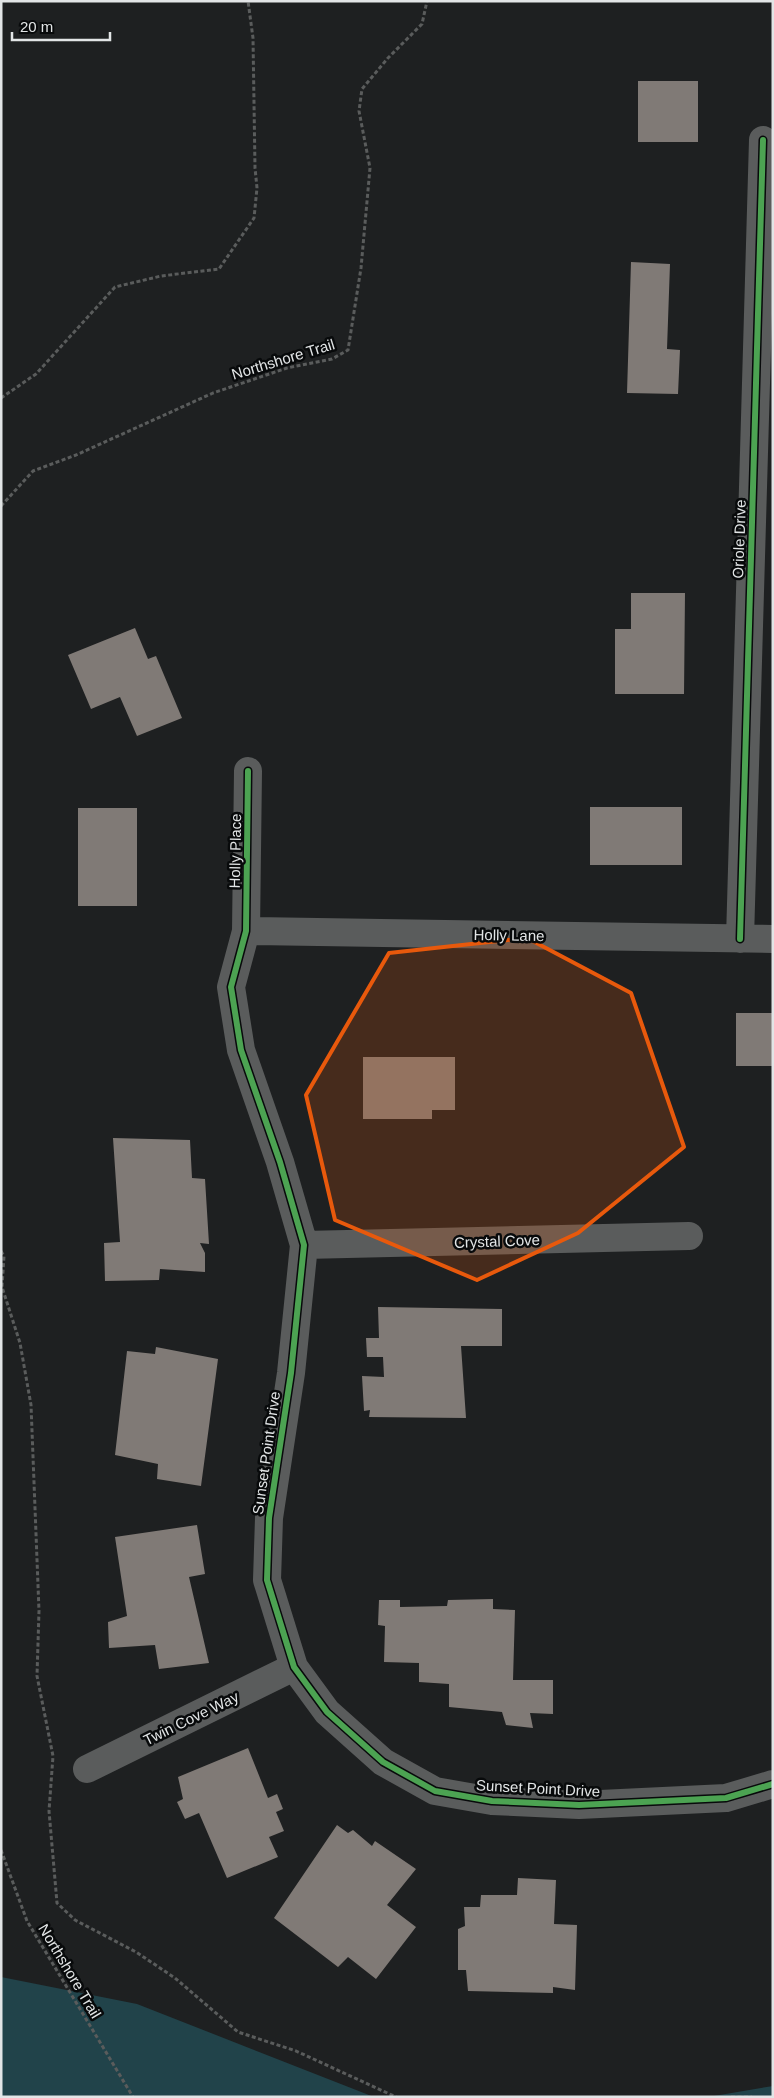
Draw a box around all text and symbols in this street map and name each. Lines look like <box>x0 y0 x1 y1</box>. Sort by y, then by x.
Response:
scale bar <box>12 10 110 42</box>
text: 20 m <box>20 18 53 35</box>
street label: Northshore Trail <box>229 335 337 383</box>
street label: Oriole Drive <box>729 499 749 579</box>
street label: Holly Place <box>226 813 244 889</box>
street label: Holly Lane <box>473 926 545 944</box>
street label: Crystal Cove <box>454 1231 540 1251</box>
street label: Sunset Point Drive <box>249 1390 283 1516</box>
street label: Twin Cove Way <box>141 1687 242 1748</box>
street label: Sunset Point Drive <box>476 1776 600 1800</box>
street label: Northshore Trail <box>35 1921 105 2021</box>

